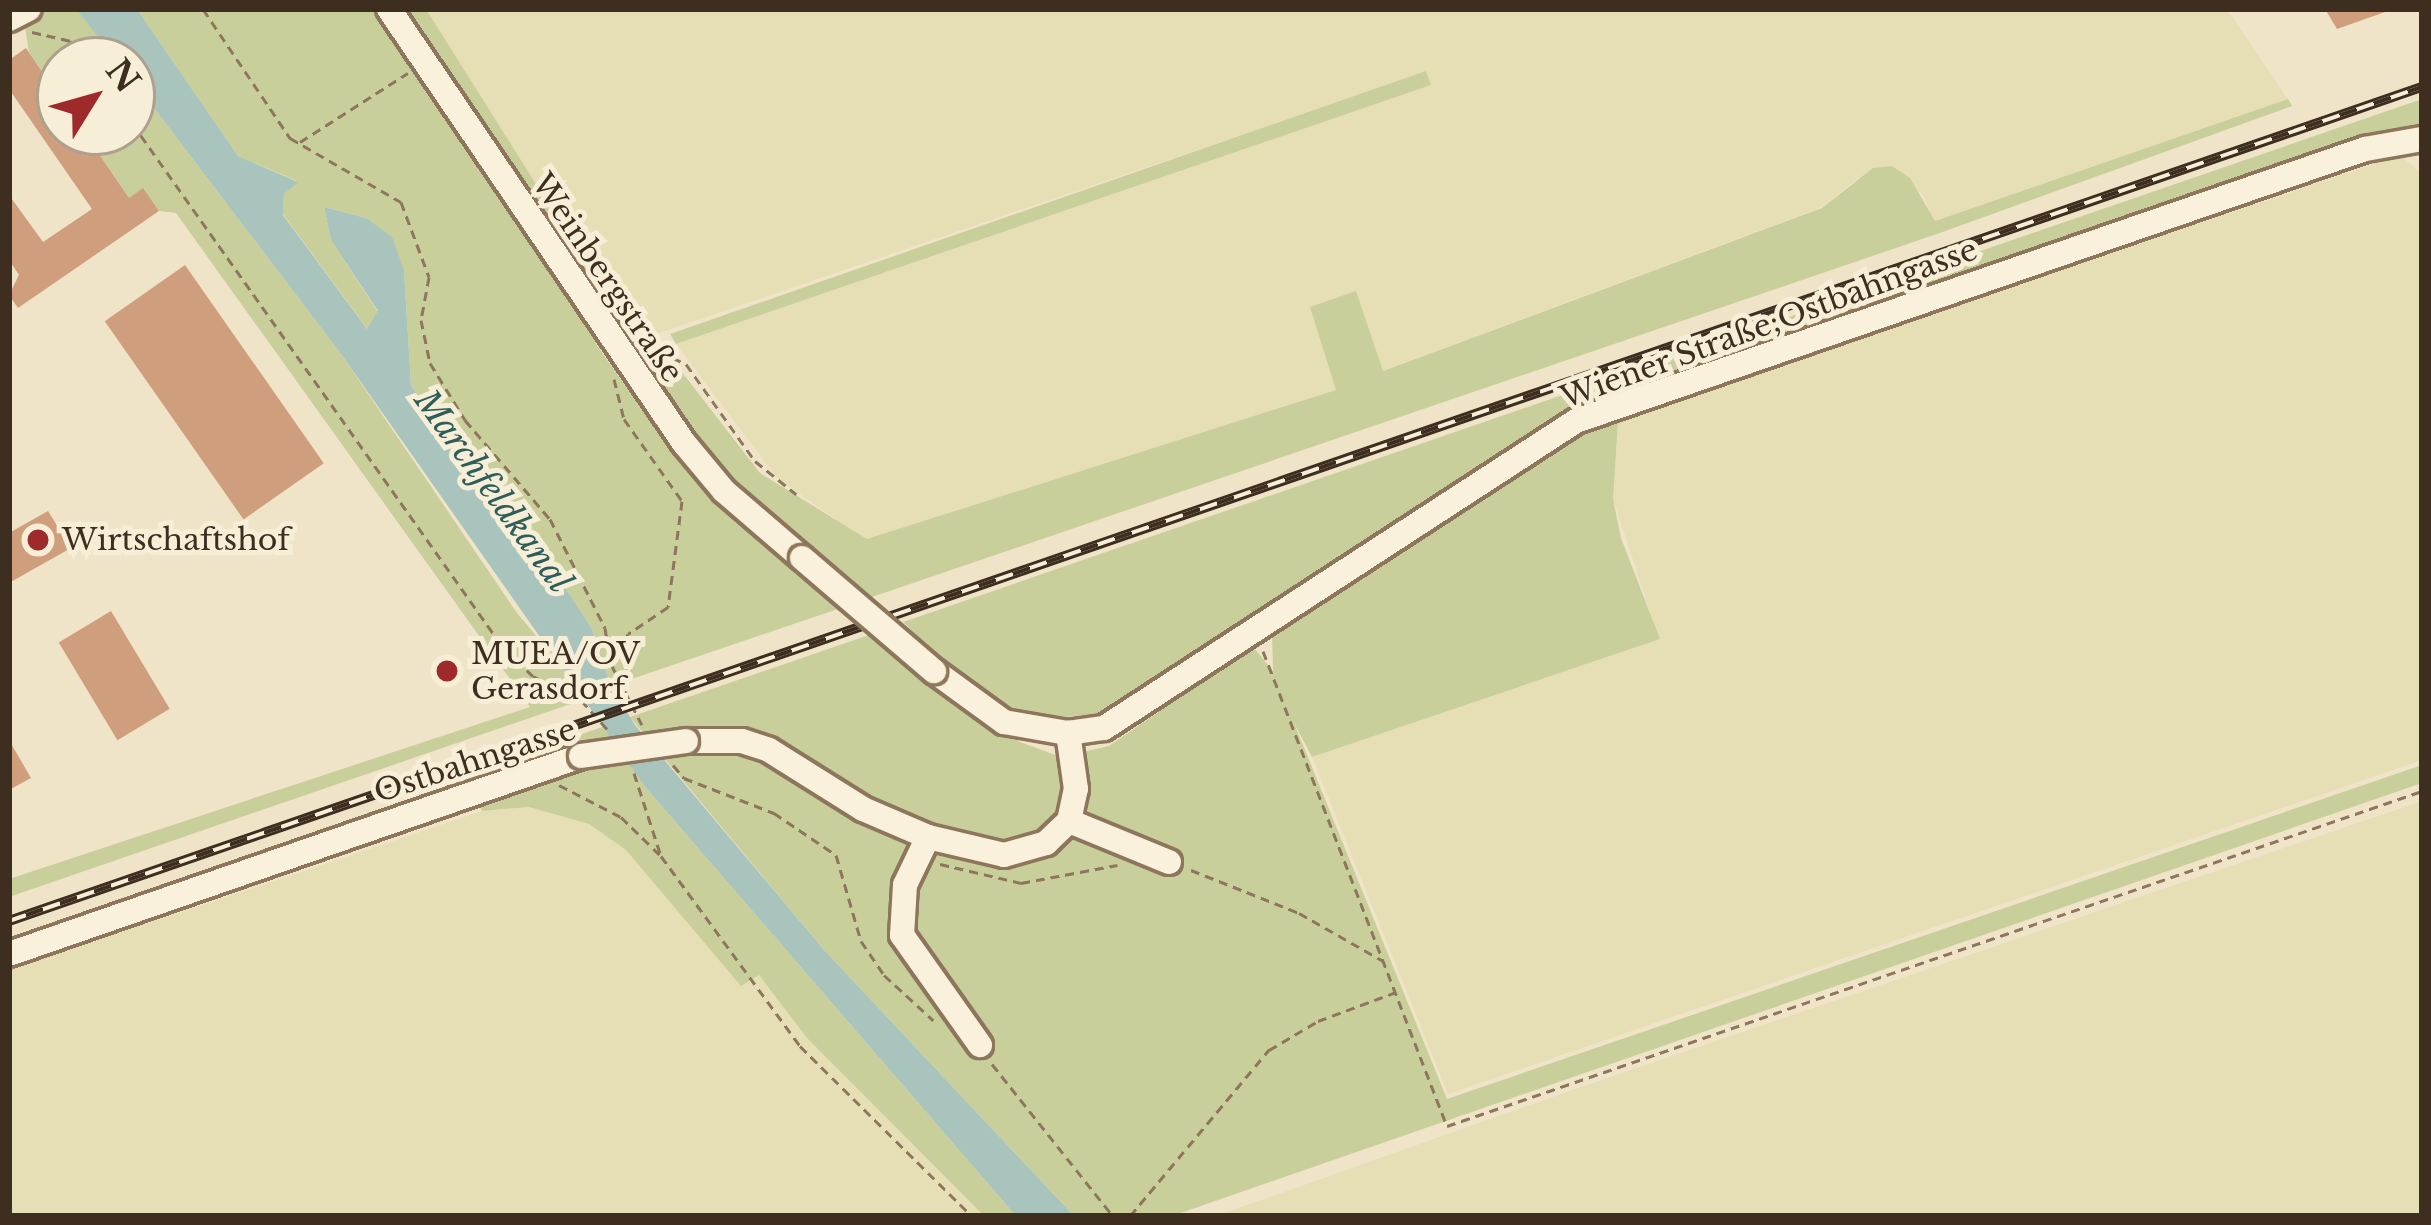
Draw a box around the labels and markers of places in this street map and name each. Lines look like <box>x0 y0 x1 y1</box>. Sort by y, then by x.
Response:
place label: Wirtschaftshof <box>62 522 290 558</box>
marker: Wirtschaftshof <box>25 527 51 553</box>
place label: MUEA/OV Gerasdorf <box>471 636 640 706</box>
marker: MUEA/OV Gerasdorf <box>434 658 460 684</box>

